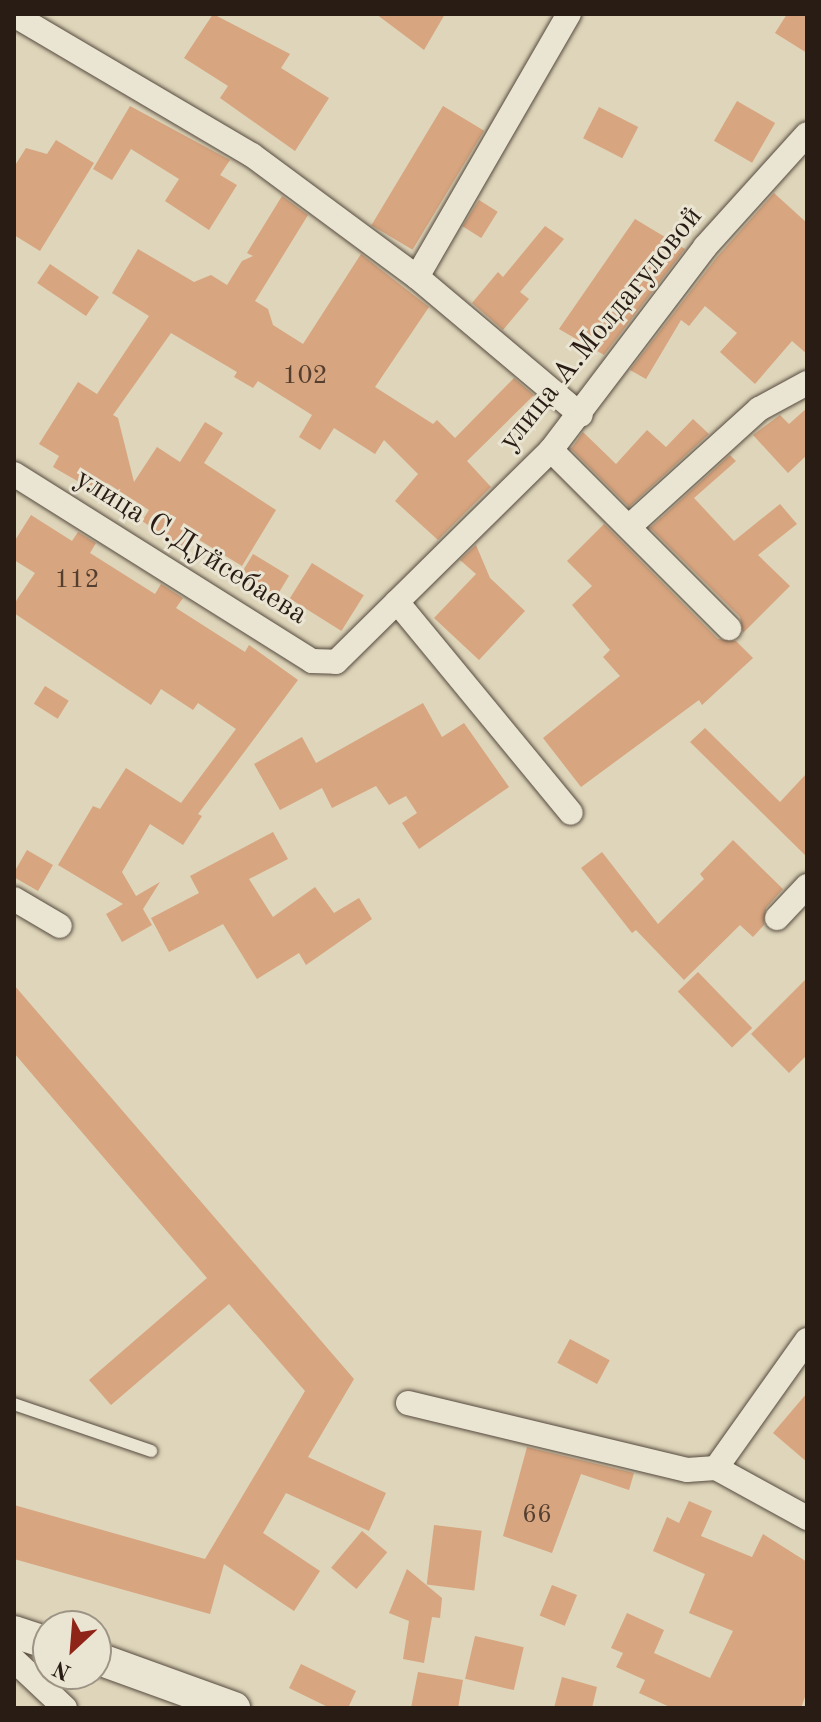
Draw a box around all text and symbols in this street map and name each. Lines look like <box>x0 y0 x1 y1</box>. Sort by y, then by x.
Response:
street label: улица А.Молдагуловой <box>491 200 711 458</box>
house number: 102 <box>282 361 328 393</box>
street label: улица С.Дуйсебаева <box>68 461 314 633</box>
house number: 112 <box>54 565 100 597</box>
house number: 66 <box>522 1500 552 1532</box>
north arrow <box>32 1610 112 1690</box>
text: N <box>50 1656 75 1683</box>

